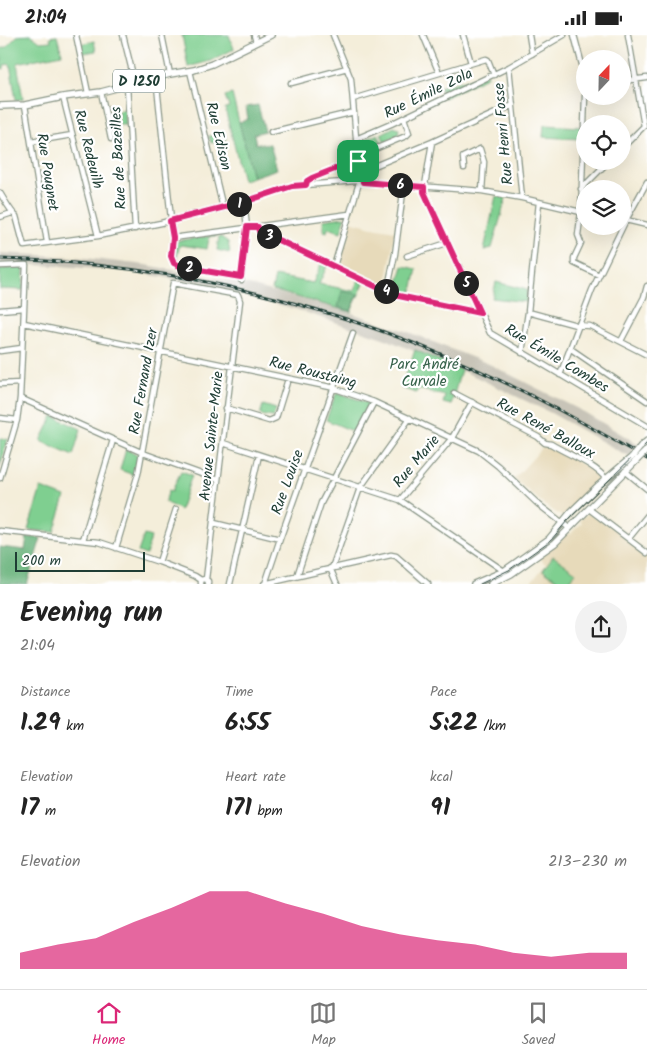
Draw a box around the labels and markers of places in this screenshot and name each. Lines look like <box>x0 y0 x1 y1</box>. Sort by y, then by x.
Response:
pin <box>337 140 379 182</box>
pin: 6 <box>388 173 412 197</box>
pin: 1 <box>226 191 252 217</box>
pin: 3 <box>256 223 282 249</box>
pin: 2 <box>176 255 202 281</box>
pin: 5 <box>454 271 478 295</box>
pin: 4 <box>374 279 398 303</box>

